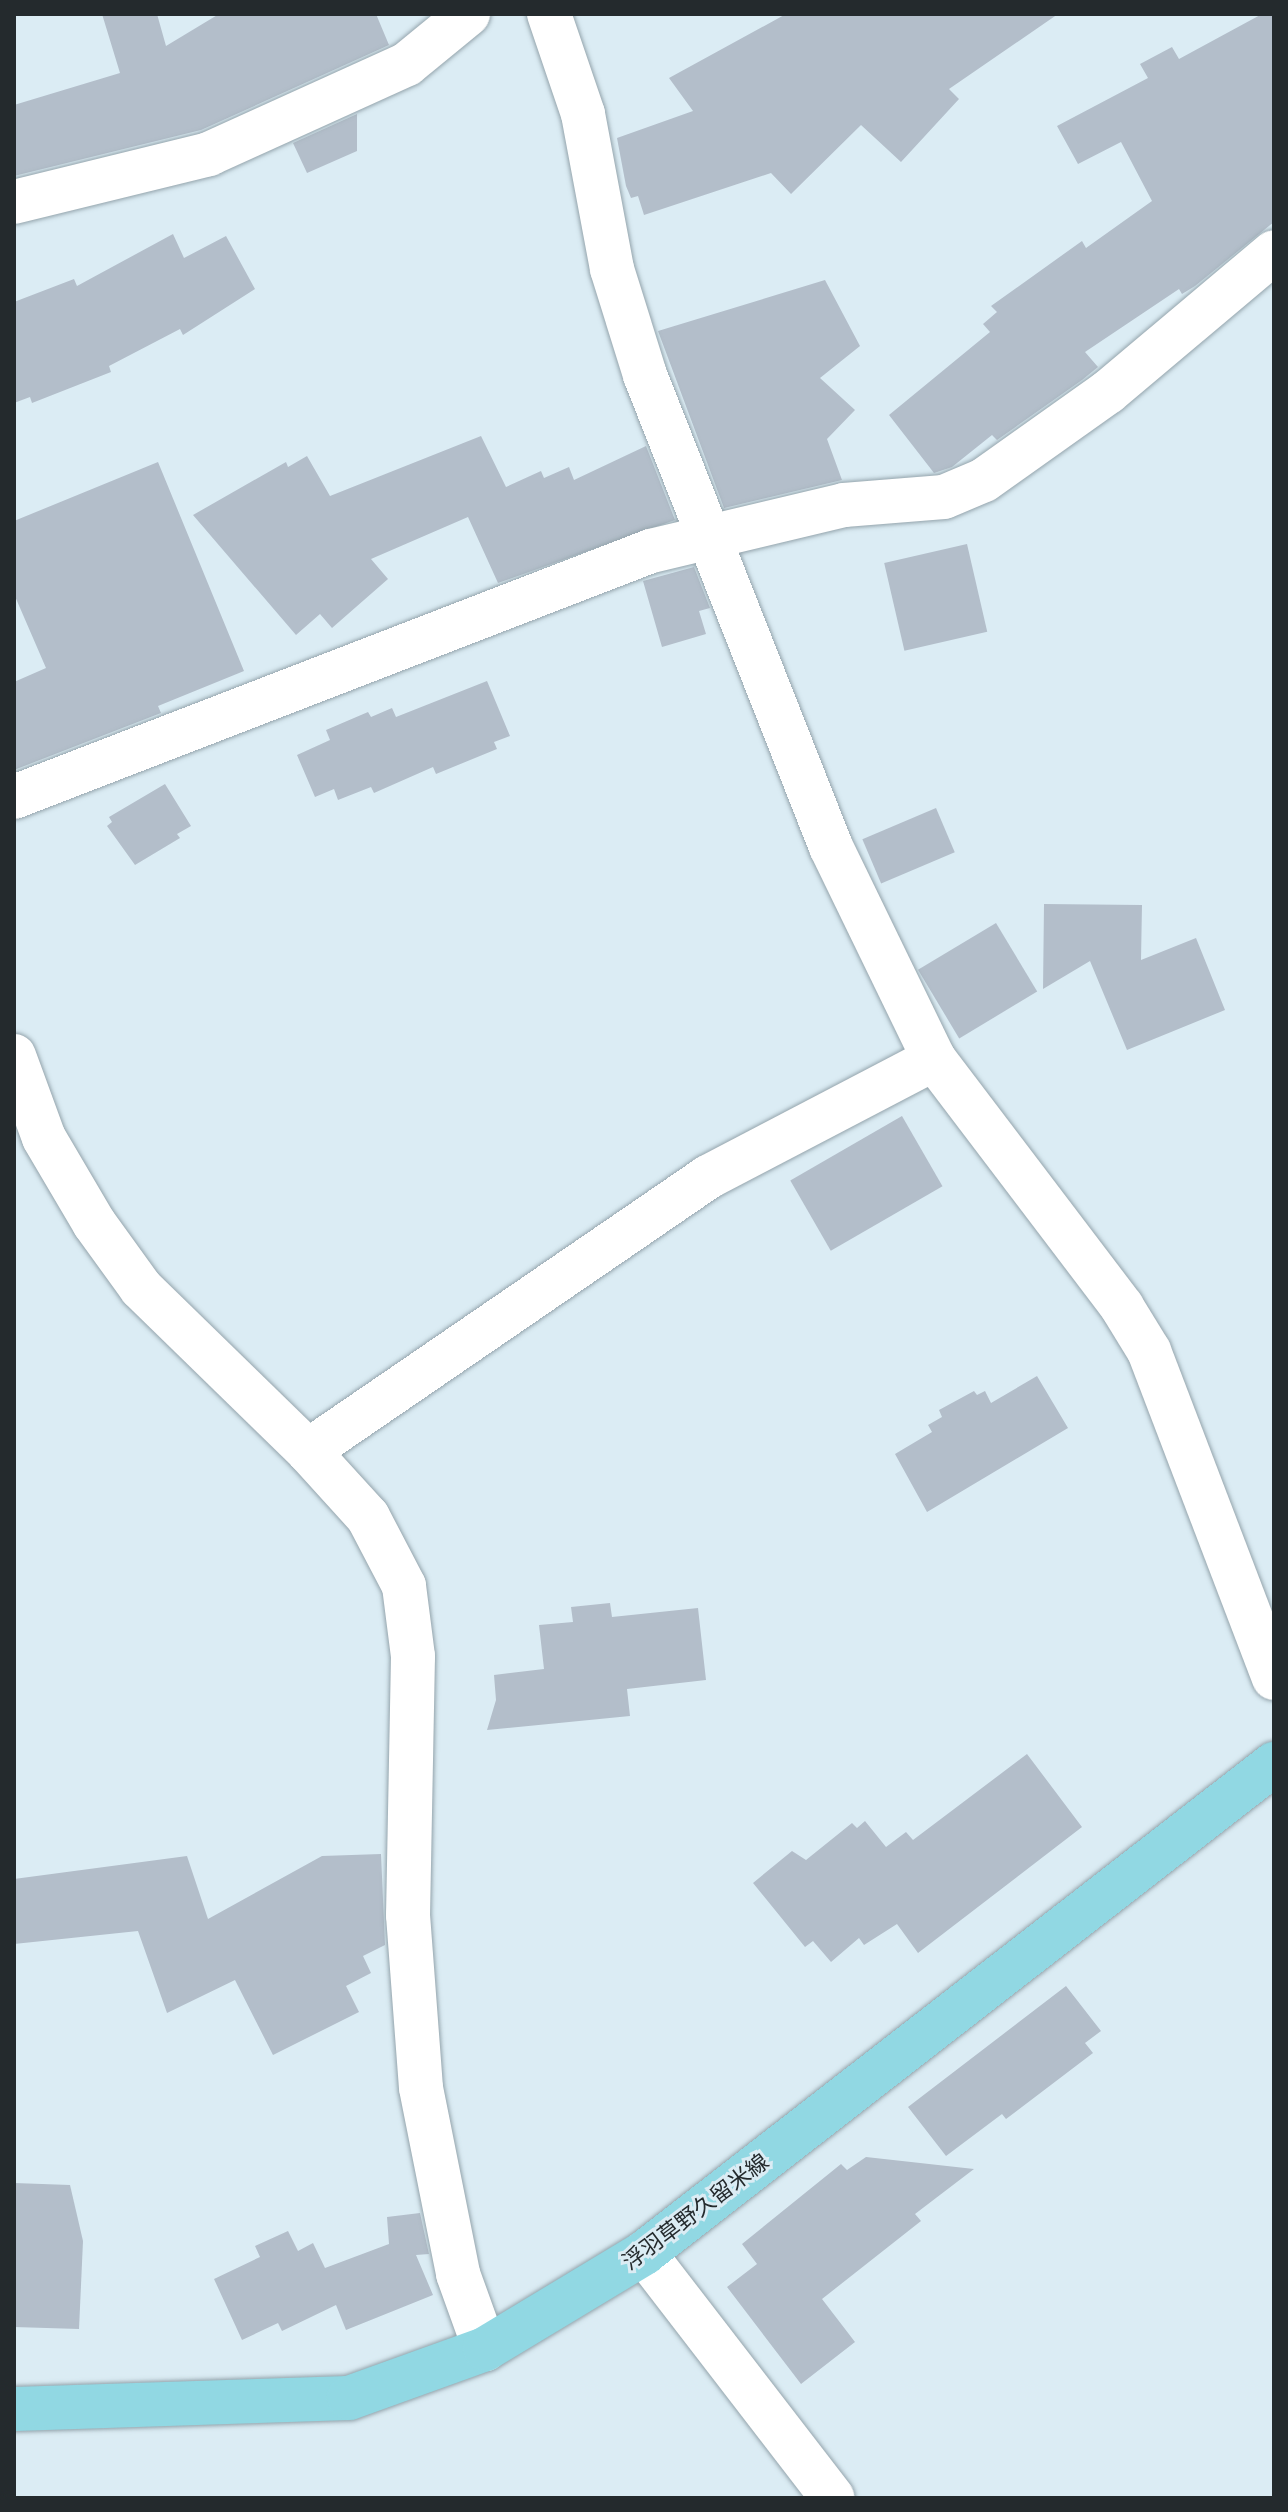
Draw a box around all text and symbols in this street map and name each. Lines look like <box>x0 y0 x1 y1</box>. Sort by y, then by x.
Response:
street label: 浮羽草野久留米線 <box>617 2147 773 2275</box>

